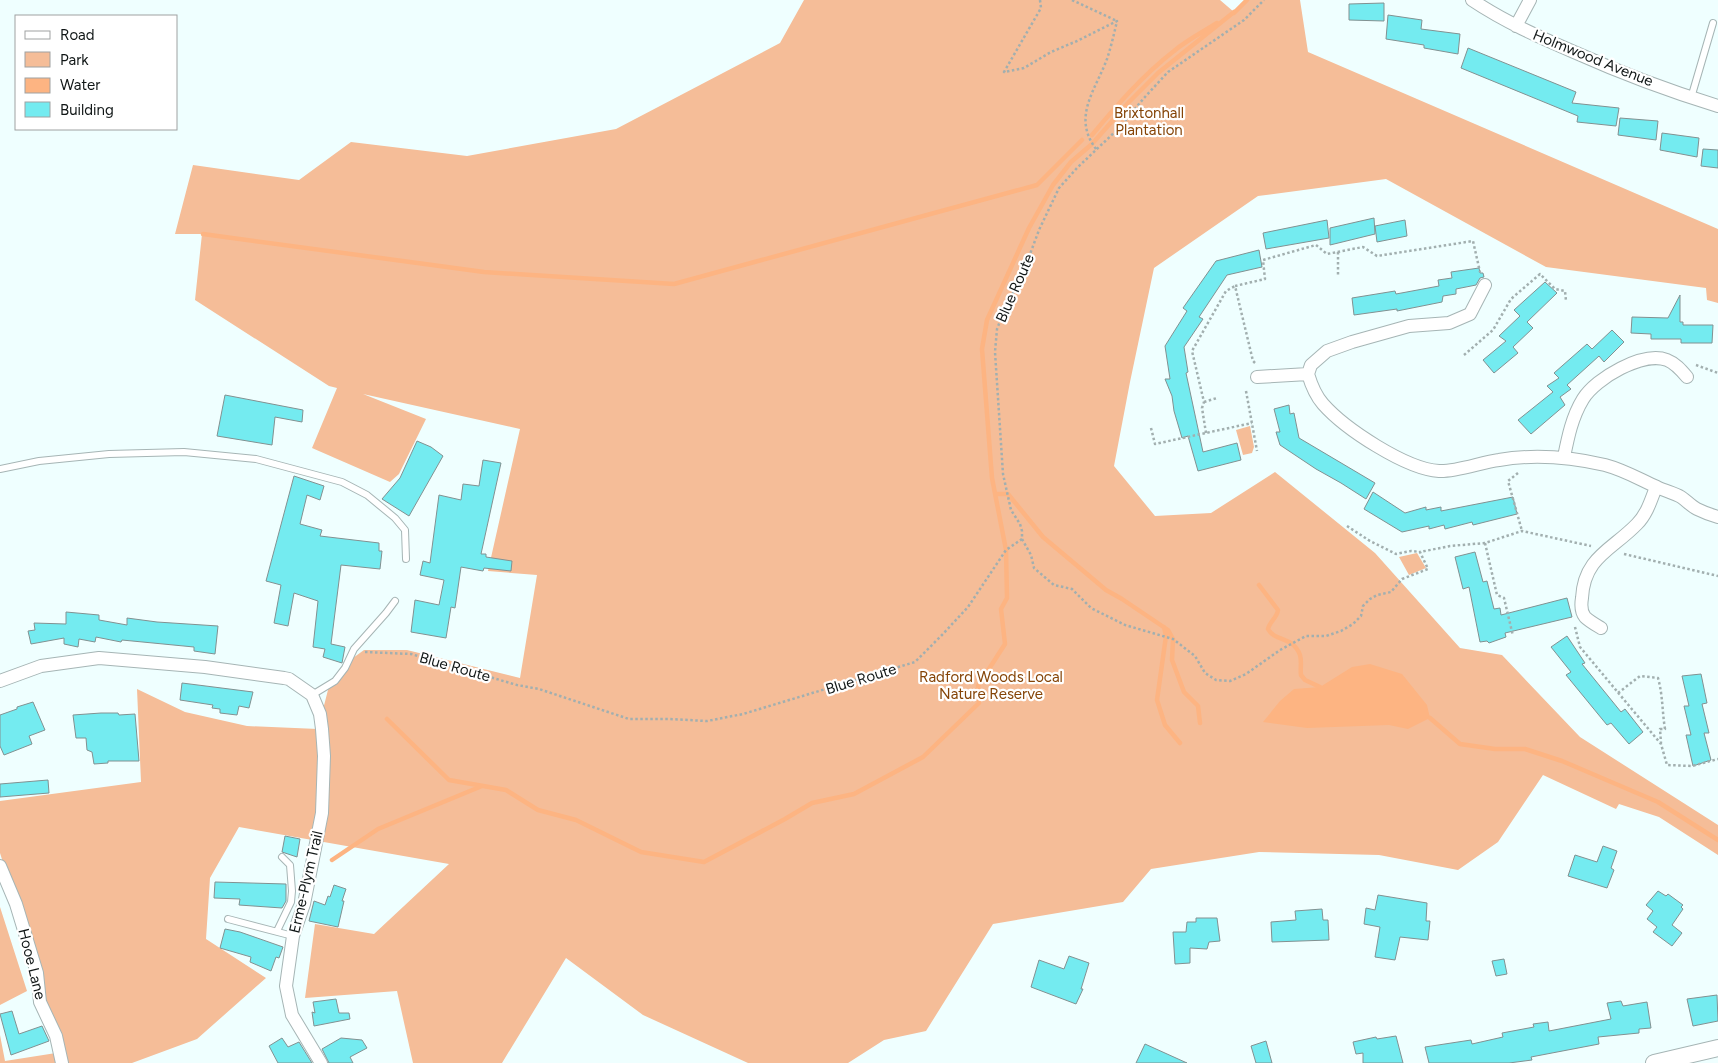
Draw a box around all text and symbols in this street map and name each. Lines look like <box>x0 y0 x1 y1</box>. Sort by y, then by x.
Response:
legend <box>15 15 178 130</box>
text: Road <box>60 26 95 44</box>
street label: Holmwood Avenue <box>1530 26 1656 90</box>
text: Park <box>60 51 89 69</box>
text: Water <box>60 76 100 94</box>
text: Building <box>60 101 114 119</box>
park label: Brixtonhall Plantation <box>1114 104 1184 139</box>
street label: Blue Route <box>992 251 1038 325</box>
street label: Blue Route <box>417 648 493 686</box>
street label: Blue Route <box>823 660 899 698</box>
park label: Radford Woods Local Nature Reserve <box>919 668 1063 703</box>
street label: Erme-Plym Trail <box>285 829 327 935</box>
street label: Hooe Lane <box>14 927 50 1001</box>

